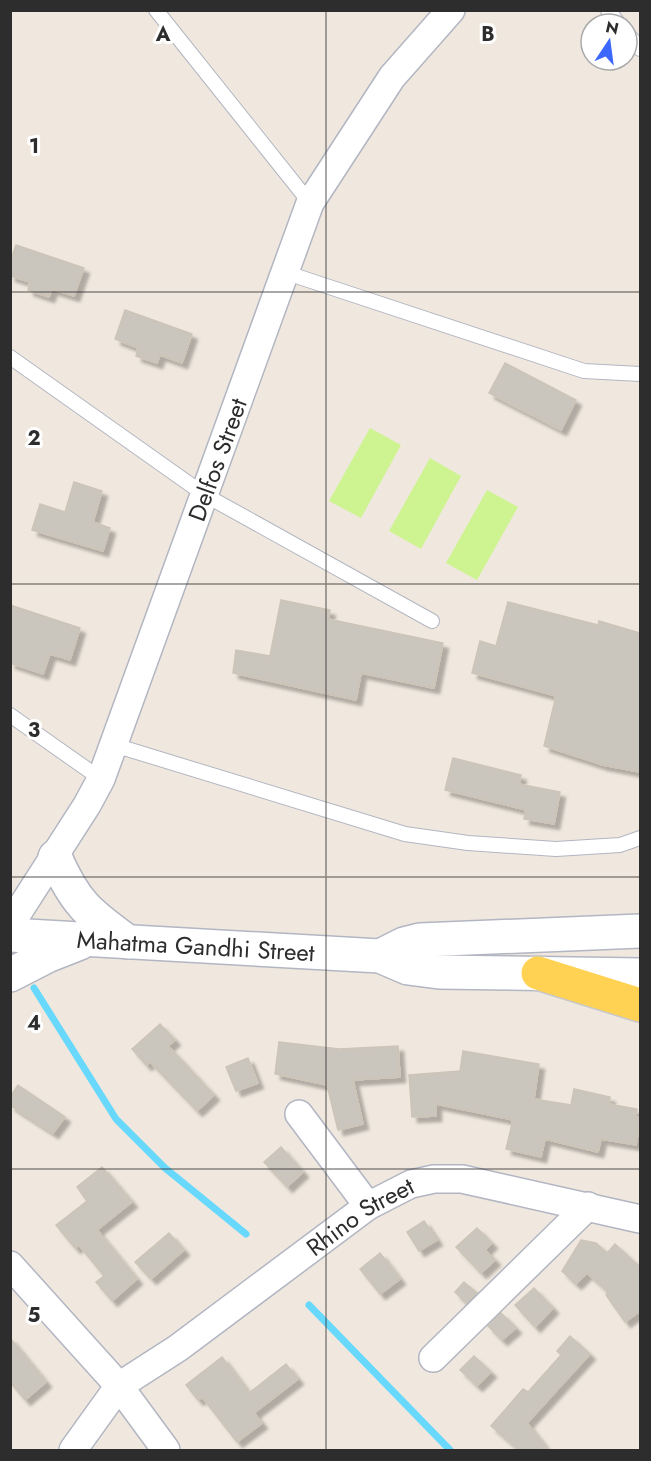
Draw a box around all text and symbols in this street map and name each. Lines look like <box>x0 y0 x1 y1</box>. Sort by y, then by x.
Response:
north arrow <box>579 12 639 72</box>
text: N <box>603 15 621 41</box>
text: A <box>155 20 171 49</box>
text: B <box>481 20 495 49</box>
text: 1 <box>29 132 39 161</box>
street label: Delfos Street <box>179 393 255 526</box>
text: 2 <box>27 424 41 453</box>
text: 3 <box>28 716 40 745</box>
street label: Mahatma Gandhi Street <box>76 921 316 970</box>
text: 4 <box>27 1009 41 1038</box>
street label: Rhino Street <box>299 1168 420 1264</box>
text: 5 <box>28 1301 41 1330</box>

